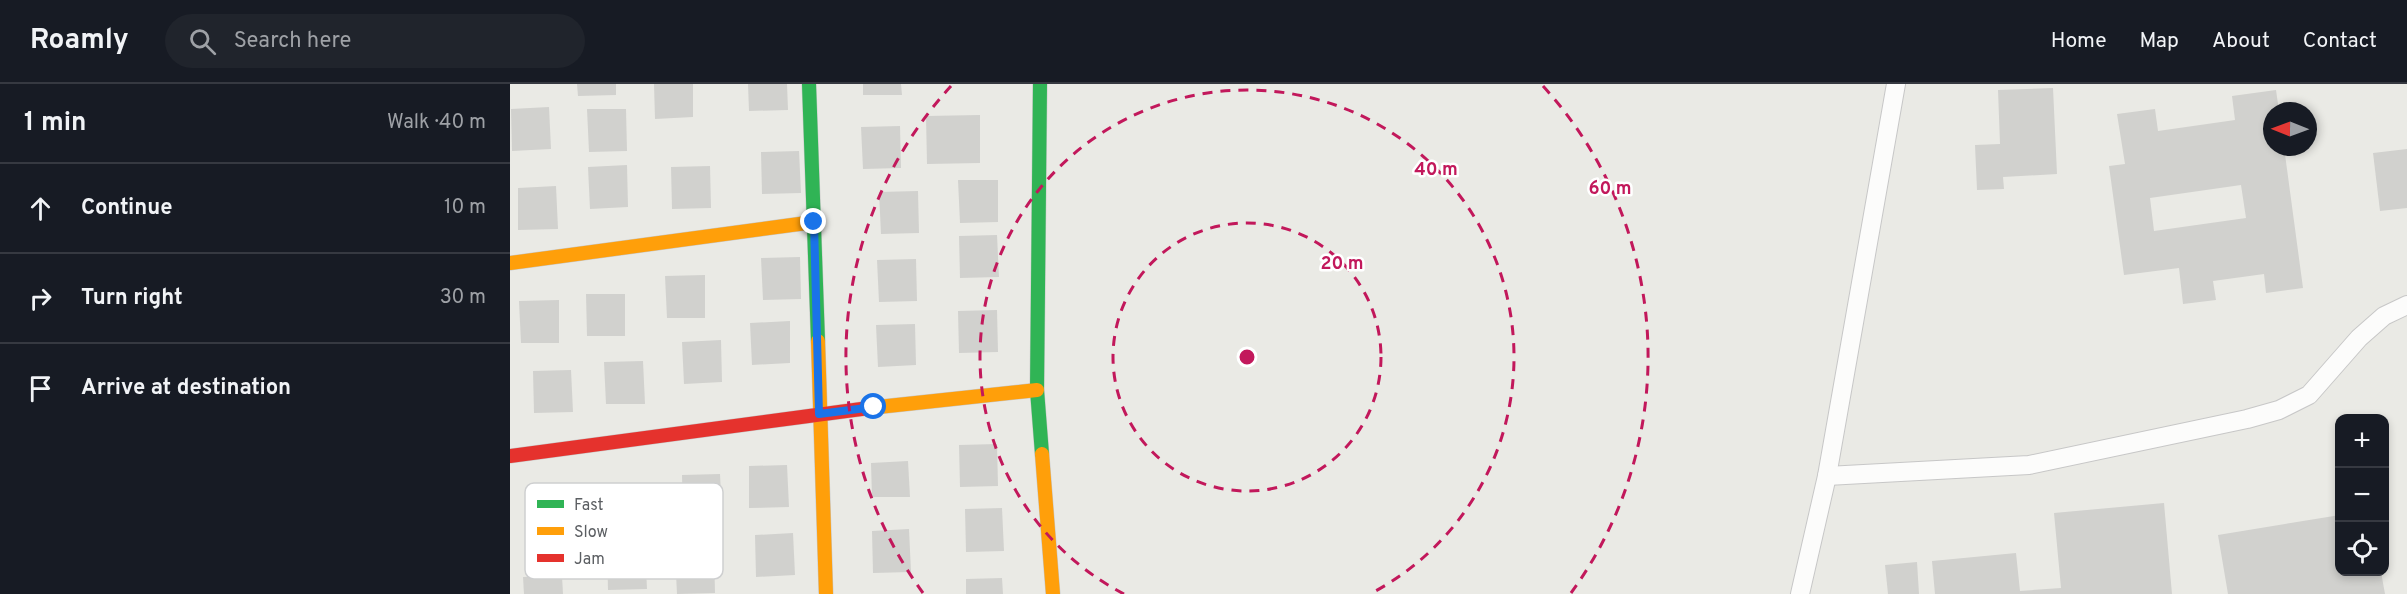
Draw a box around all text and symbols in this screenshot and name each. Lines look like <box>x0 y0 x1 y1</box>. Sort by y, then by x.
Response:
search box <box>165 14 585 68</box>
text: Roamly <box>30 23 129 59</box>
icon: search <box>186 25 219 58</box>
text: Search here <box>234 28 351 55</box>
text: Home <box>2051 28 2107 55</box>
text: Map <box>2140 28 2179 55</box>
text: About <box>2212 28 2270 55</box>
text: Contact <box>2303 28 2377 55</box>
north arrow <box>2263 102 2317 156</box>
text: 1 min <box>24 107 86 140</box>
text: Walk · 40 m <box>387 110 486 136</box>
text: 40 m <box>1414 159 1458 182</box>
text: 60 m <box>1588 178 1632 201</box>
icon: ahead <box>24 192 57 225</box>
text: Continue <box>81 195 172 222</box>
text: 10 m <box>444 195 486 221</box>
route end <box>800 208 826 234</box>
text: 20 m <box>1320 253 1364 276</box>
icon: right <box>24 282 57 315</box>
text: Turn right <box>81 285 183 312</box>
text: 30 m <box>440 285 486 311</box>
centre of rings <box>1237 347 1257 367</box>
icon: arrive <box>24 372 57 405</box>
text: Arrive at destination <box>81 375 291 402</box>
route start <box>860 393 886 419</box>
map controls <box>2335 414 2389 576</box>
button: + <box>2335 414 2389 468</box>
button: − <box>2335 468 2389 522</box>
legend <box>525 483 723 579</box>
text: Fast <box>574 496 604 516</box>
button: locate <box>2335 522 2389 576</box>
text: Slow <box>574 523 608 543</box>
text: Jam <box>574 550 605 570</box>

